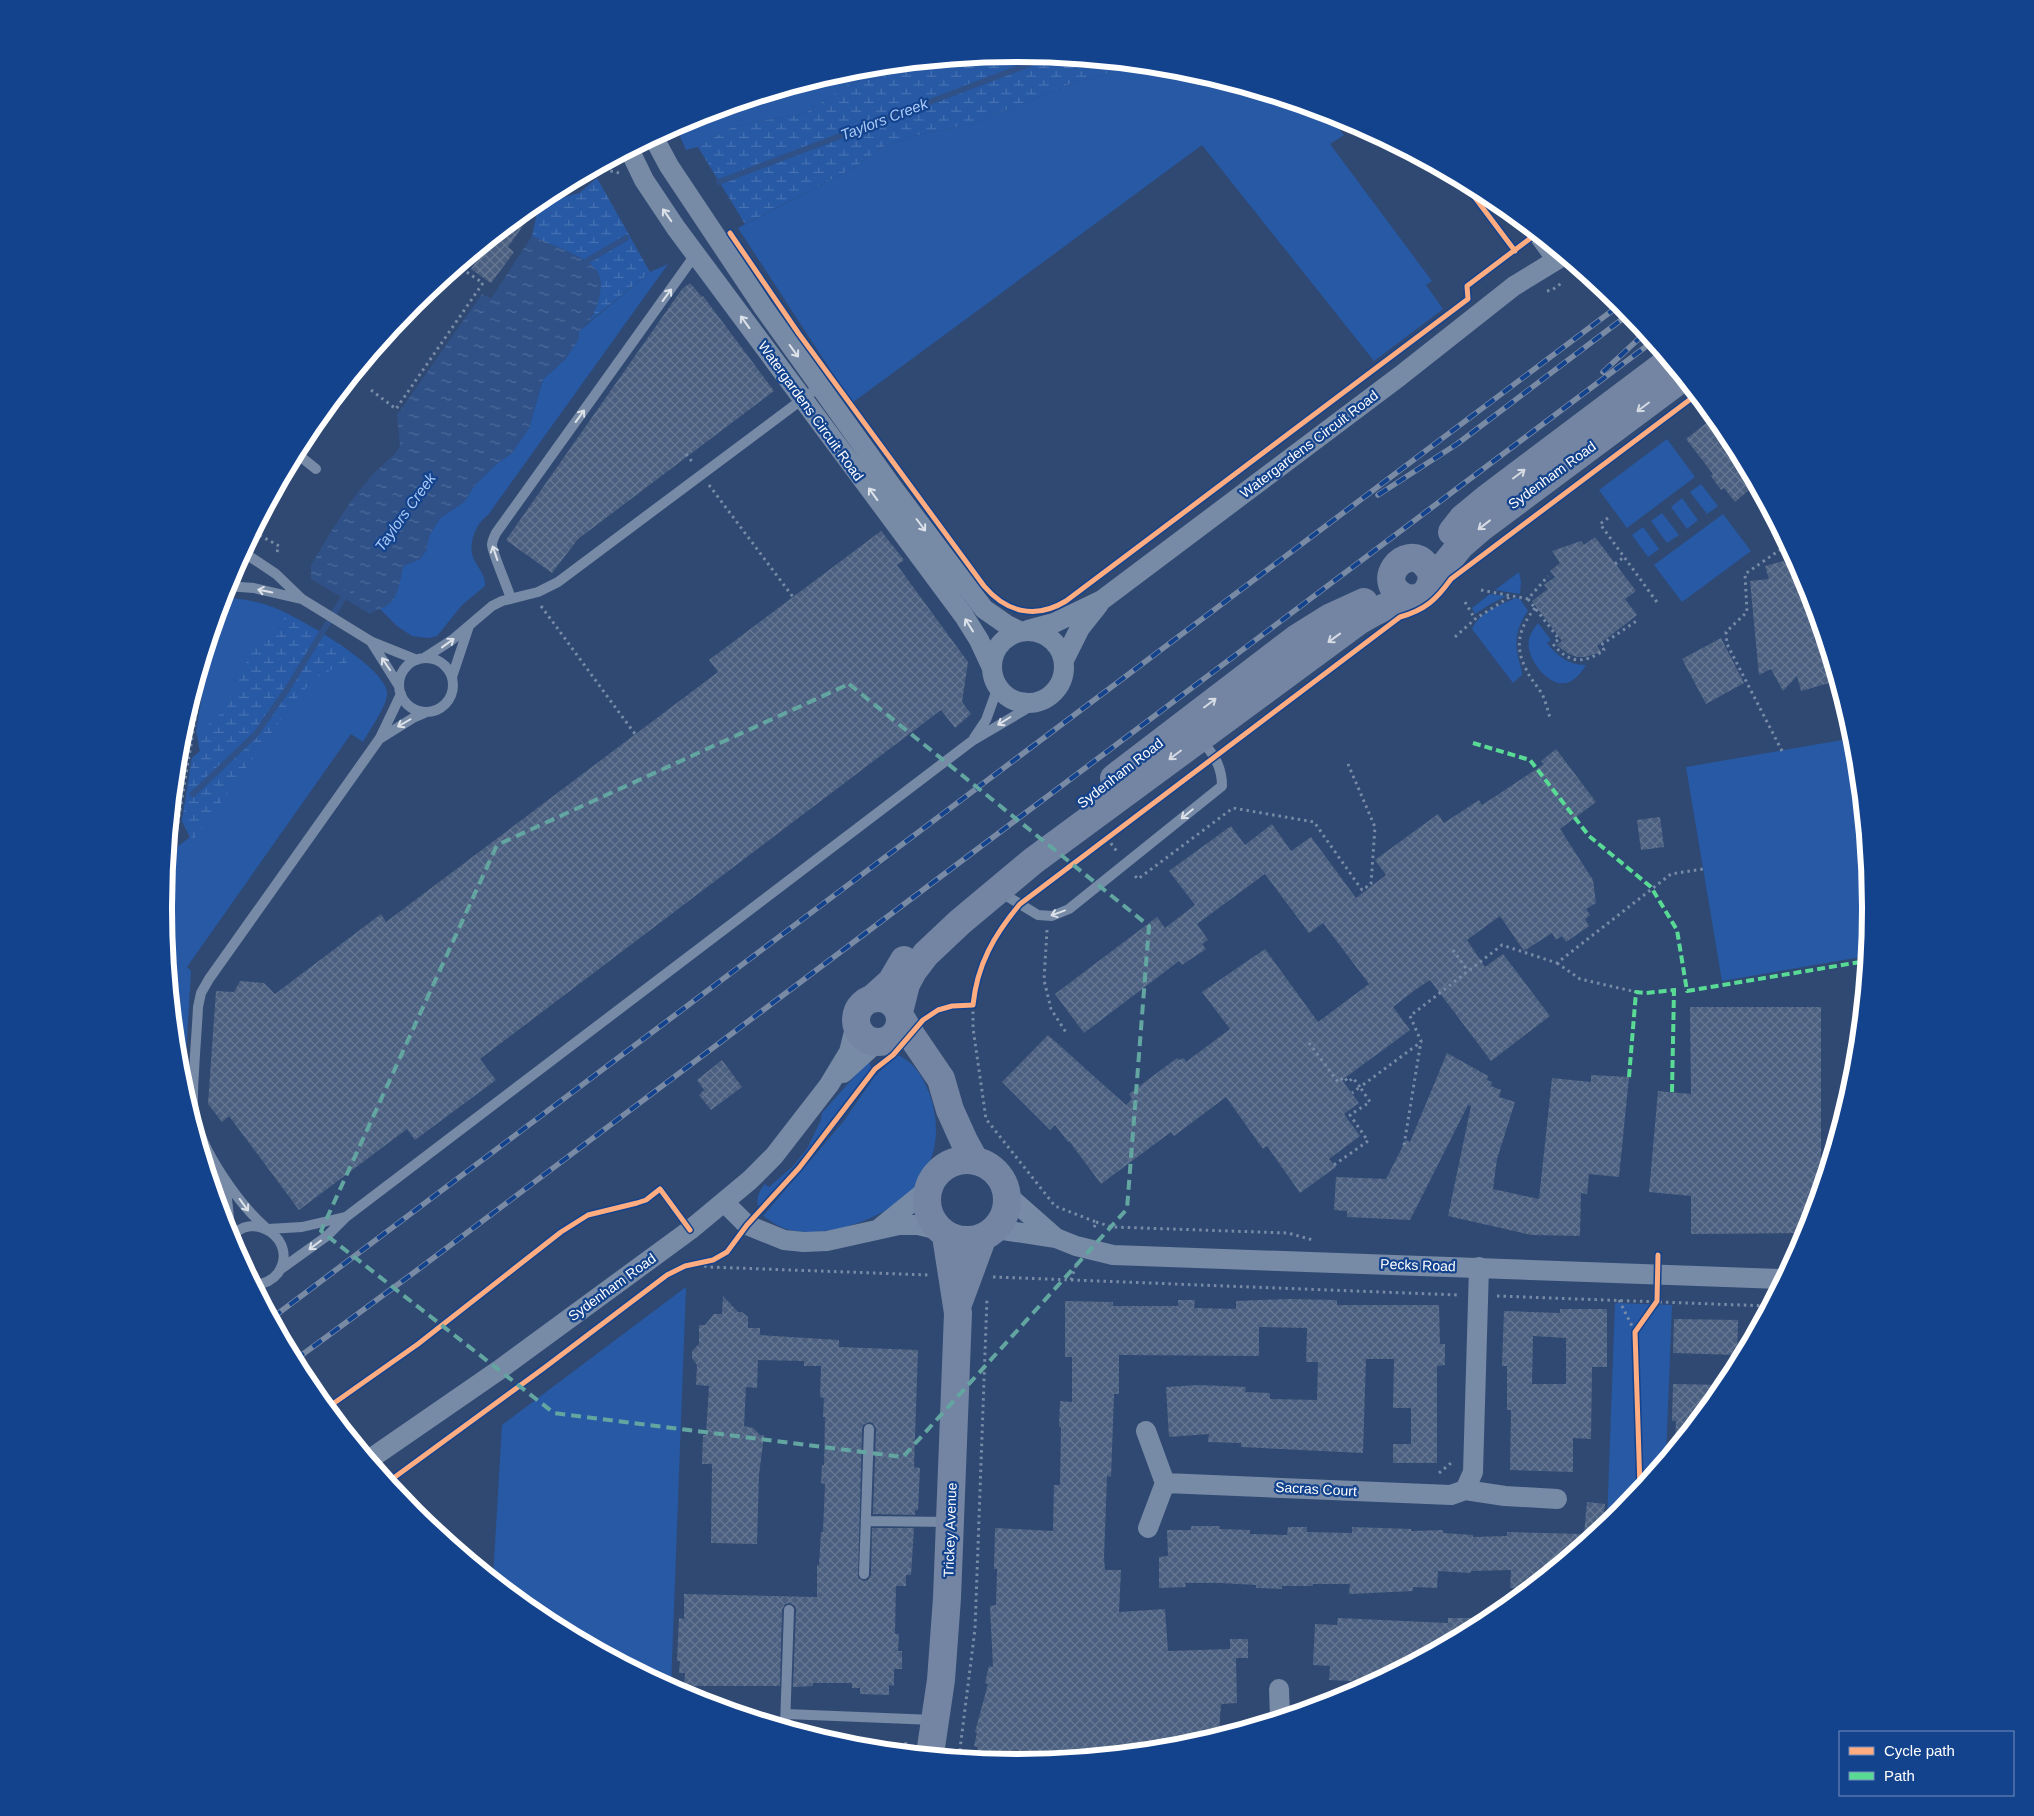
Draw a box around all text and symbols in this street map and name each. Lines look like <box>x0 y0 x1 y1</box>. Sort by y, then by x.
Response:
water label: Taylors Creek <box>838 94 931 143</box>
one-way arrow <box>662 208 672 222</box>
one-way arrow <box>662 288 672 302</box>
one-way arrow <box>740 315 750 329</box>
street label: Watergardens Circuit Road <box>755 338 867 484</box>
one-way arrow <box>789 344 799 358</box>
street label: Watergardens Circuit Road <box>1237 387 1381 501</box>
one-way arrow <box>1637 402 1650 413</box>
one-way arrow <box>575 409 585 423</box>
street label: Sydenham Road <box>1505 438 1599 512</box>
water label: Taylors Creek <box>371 469 440 554</box>
one-way arrow <box>1512 469 1526 479</box>
one-way arrow <box>867 488 878 501</box>
one-way arrow <box>916 518 926 532</box>
one-way arrow <box>1478 520 1491 531</box>
one-way arrow <box>490 546 499 561</box>
one-way arrow <box>257 585 273 595</box>
one-way arrow <box>964 618 974 632</box>
one-way arrow <box>1327 633 1341 643</box>
one-way arrow <box>440 638 454 648</box>
one-way arrow <box>381 657 391 671</box>
one-way arrow <box>1203 698 1217 708</box>
one-way arrow <box>998 716 1012 726</box>
one-way arrow <box>396 718 411 728</box>
street label: Sydenham Road <box>1074 735 1166 811</box>
one-way arrow <box>1168 750 1182 760</box>
one-way arrow <box>1180 809 1193 820</box>
one-way arrow <box>1051 909 1066 918</box>
one-way arrow <box>239 1198 249 1212</box>
one-way arrow <box>308 1240 322 1250</box>
street label: Sydenham Road <box>565 1250 659 1324</box>
street label: Pecks Road <box>1380 1256 1456 1274</box>
street label: Sacras Court <box>1275 1479 1357 1499</box>
street label: Trickey Avenue <box>940 1482 960 1578</box>
legend <box>1839 1731 2014 1796</box>
text: Cycle path <box>1884 1742 1955 1759</box>
text: Path <box>1884 1767 1915 1784</box>

